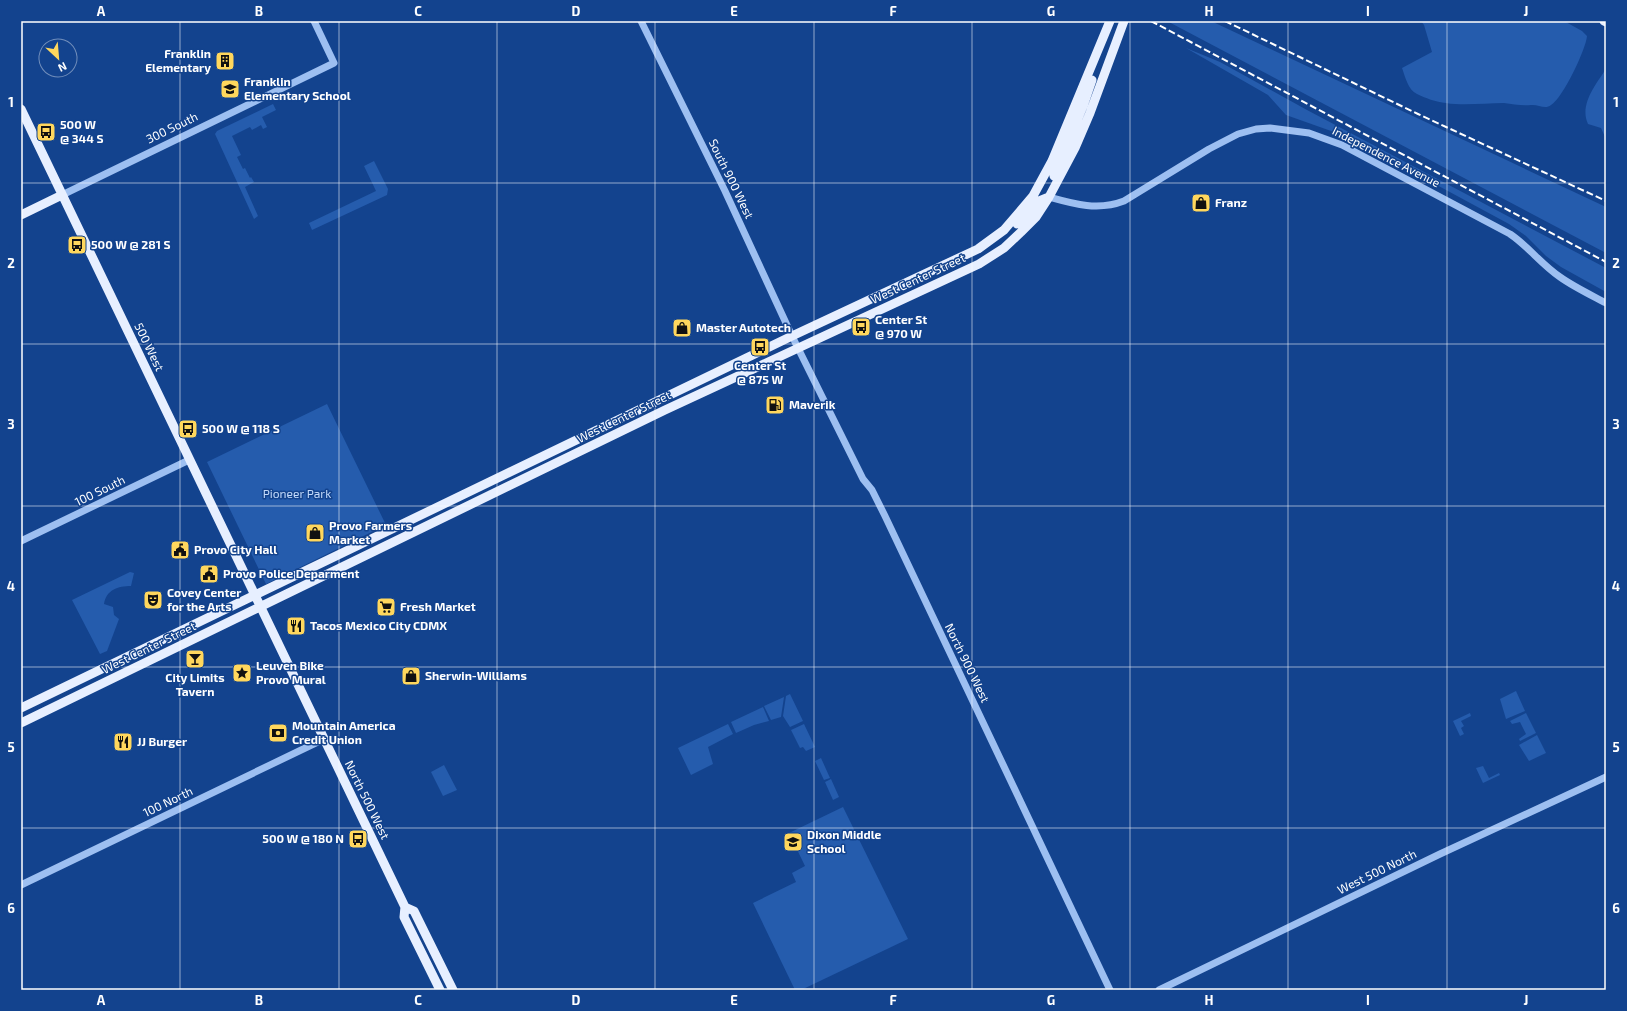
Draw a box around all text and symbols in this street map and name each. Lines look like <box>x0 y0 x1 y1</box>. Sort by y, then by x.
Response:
text: A <box>97 3 106 19</box>
text: B <box>255 3 263 19</box>
text: C <box>414 3 422 19</box>
text: D <box>572 3 581 19</box>
text: E <box>730 3 738 19</box>
text: F <box>889 3 897 19</box>
text: G <box>1047 3 1055 19</box>
text: H <box>1205 3 1214 19</box>
text: I <box>1366 3 1370 19</box>
text: J <box>1524 3 1528 19</box>
north arrow <box>38 38 78 78</box>
place label: Franklin Elementary <box>145 46 211 75</box>
building icon: Franklin Elementary <box>214 50 236 72</box>
text: N <box>56 60 69 75</box>
place label: Franklin Elementary School <box>244 74 351 103</box>
school or university icon: Franklin Elementary School <box>219 78 241 100</box>
text: 1 <box>8 94 14 110</box>
text: 1 <box>1613 94 1619 110</box>
street label: 300 South <box>143 109 200 146</box>
place label: 500 W @ 344 S <box>60 117 103 145</box>
bus stop icon: 500 W @ 344 S <box>35 121 57 143</box>
street label: Independence Avenue <box>1330 123 1443 189</box>
street label: South 900 West <box>707 137 757 221</box>
shop icon: Franz <box>1190 192 1212 214</box>
place label: Franz <box>1215 195 1247 209</box>
bus stop icon: 500 W @ 281 S <box>66 234 88 256</box>
place label: 500 W @ 281 S <box>91 237 170 251</box>
street label: West Center Street <box>868 250 968 306</box>
text: 2 <box>7 255 15 271</box>
text: 2 <box>1612 255 1620 271</box>
place label: Center St @ 970 W <box>875 312 927 340</box>
bus stop icon: Center St @ 970 W <box>850 316 872 338</box>
shop icon: Master Autotech <box>671 317 693 339</box>
street label: 500 West <box>132 320 168 373</box>
place label: Master Autotech <box>696 320 791 334</box>
bus stop icon: Center St @ 875 W <box>749 336 771 358</box>
place label: Center St @ 875 W <box>734 358 786 386</box>
street label: West Center Street <box>574 387 673 445</box>
fuel station icon: Maverik <box>764 394 786 416</box>
place label: Maverik <box>789 397 836 411</box>
text: 3 <box>7 416 15 432</box>
text: 3 <box>1612 416 1620 432</box>
bus stop icon: 500 W @ 118 S <box>177 418 199 440</box>
place label: 500 W @ 118 S <box>202 421 280 435</box>
street label: 100 South <box>72 472 127 508</box>
park label: Pioneer Park <box>263 486 331 500</box>
place label: Provo Farmers Market <box>329 518 412 546</box>
shop icon: Provo Farmers Market <box>304 522 326 544</box>
public building icon: Provo City Hall <box>169 539 191 561</box>
place label: Provo City Hall <box>194 542 277 557</box>
public building icon: Provo Police Deparment <box>198 563 220 585</box>
place label: Provo Police Deparment <box>223 566 360 580</box>
text: 4 <box>7 578 15 594</box>
text: 4 <box>1612 578 1620 594</box>
place label: Covey Center for the Arts <box>167 585 241 613</box>
theatre icon: Covey Center for the Arts <box>142 589 164 611</box>
supermarket icon: Fresh Market <box>375 596 397 618</box>
place label: Fresh Market <box>400 599 476 613</box>
restaurant icon: Tacos Mexico City CDMX <box>285 615 307 637</box>
street label: West Center Street <box>99 618 198 676</box>
place label: Tacos Mexico City CDMX <box>310 618 447 633</box>
street label: North 900 West <box>943 621 993 705</box>
bar icon: City Limits Tavern <box>184 648 206 670</box>
place label: Leuven Bike Provo Mural <box>256 658 326 686</box>
place icon: Leuven Bike Provo Mural <box>231 662 253 684</box>
shop icon: Sherwin-Williams <box>400 665 422 687</box>
place label: Sherwin-Williams <box>425 668 527 682</box>
place label: City Limits Tavern <box>165 670 225 698</box>
place label: Mountain America Credit Union <box>292 718 396 746</box>
bank icon: Mountain America Credit Union <box>267 722 289 744</box>
restaurant icon: JJ Burger <box>112 731 134 753</box>
place label: JJ Burger <box>137 734 187 748</box>
text: 5 <box>7 739 15 755</box>
text: 5 <box>1612 739 1620 755</box>
street label: North 500 West <box>343 758 393 842</box>
street label: 100 North <box>140 783 195 819</box>
place label: Dixon Middle School <box>807 827 882 855</box>
bus stop icon: 500 W @ 180 N <box>347 828 369 850</box>
place label: 500 W @ 180 N <box>262 831 344 845</box>
school or university icon: Dixon Middle School <box>782 831 804 853</box>
street label: West 500 North <box>1335 846 1418 896</box>
text: 6 <box>7 900 15 916</box>
text: 6 <box>1612 900 1620 916</box>
text: A <box>97 992 106 1008</box>
text: B <box>255 992 263 1008</box>
text: C <box>414 992 422 1008</box>
text: D <box>572 992 581 1008</box>
text: E <box>730 992 738 1008</box>
text: F <box>889 992 897 1008</box>
text: G <box>1047 992 1055 1008</box>
text: H <box>1205 992 1214 1008</box>
text: I <box>1366 992 1370 1008</box>
text: J <box>1524 992 1528 1008</box>

